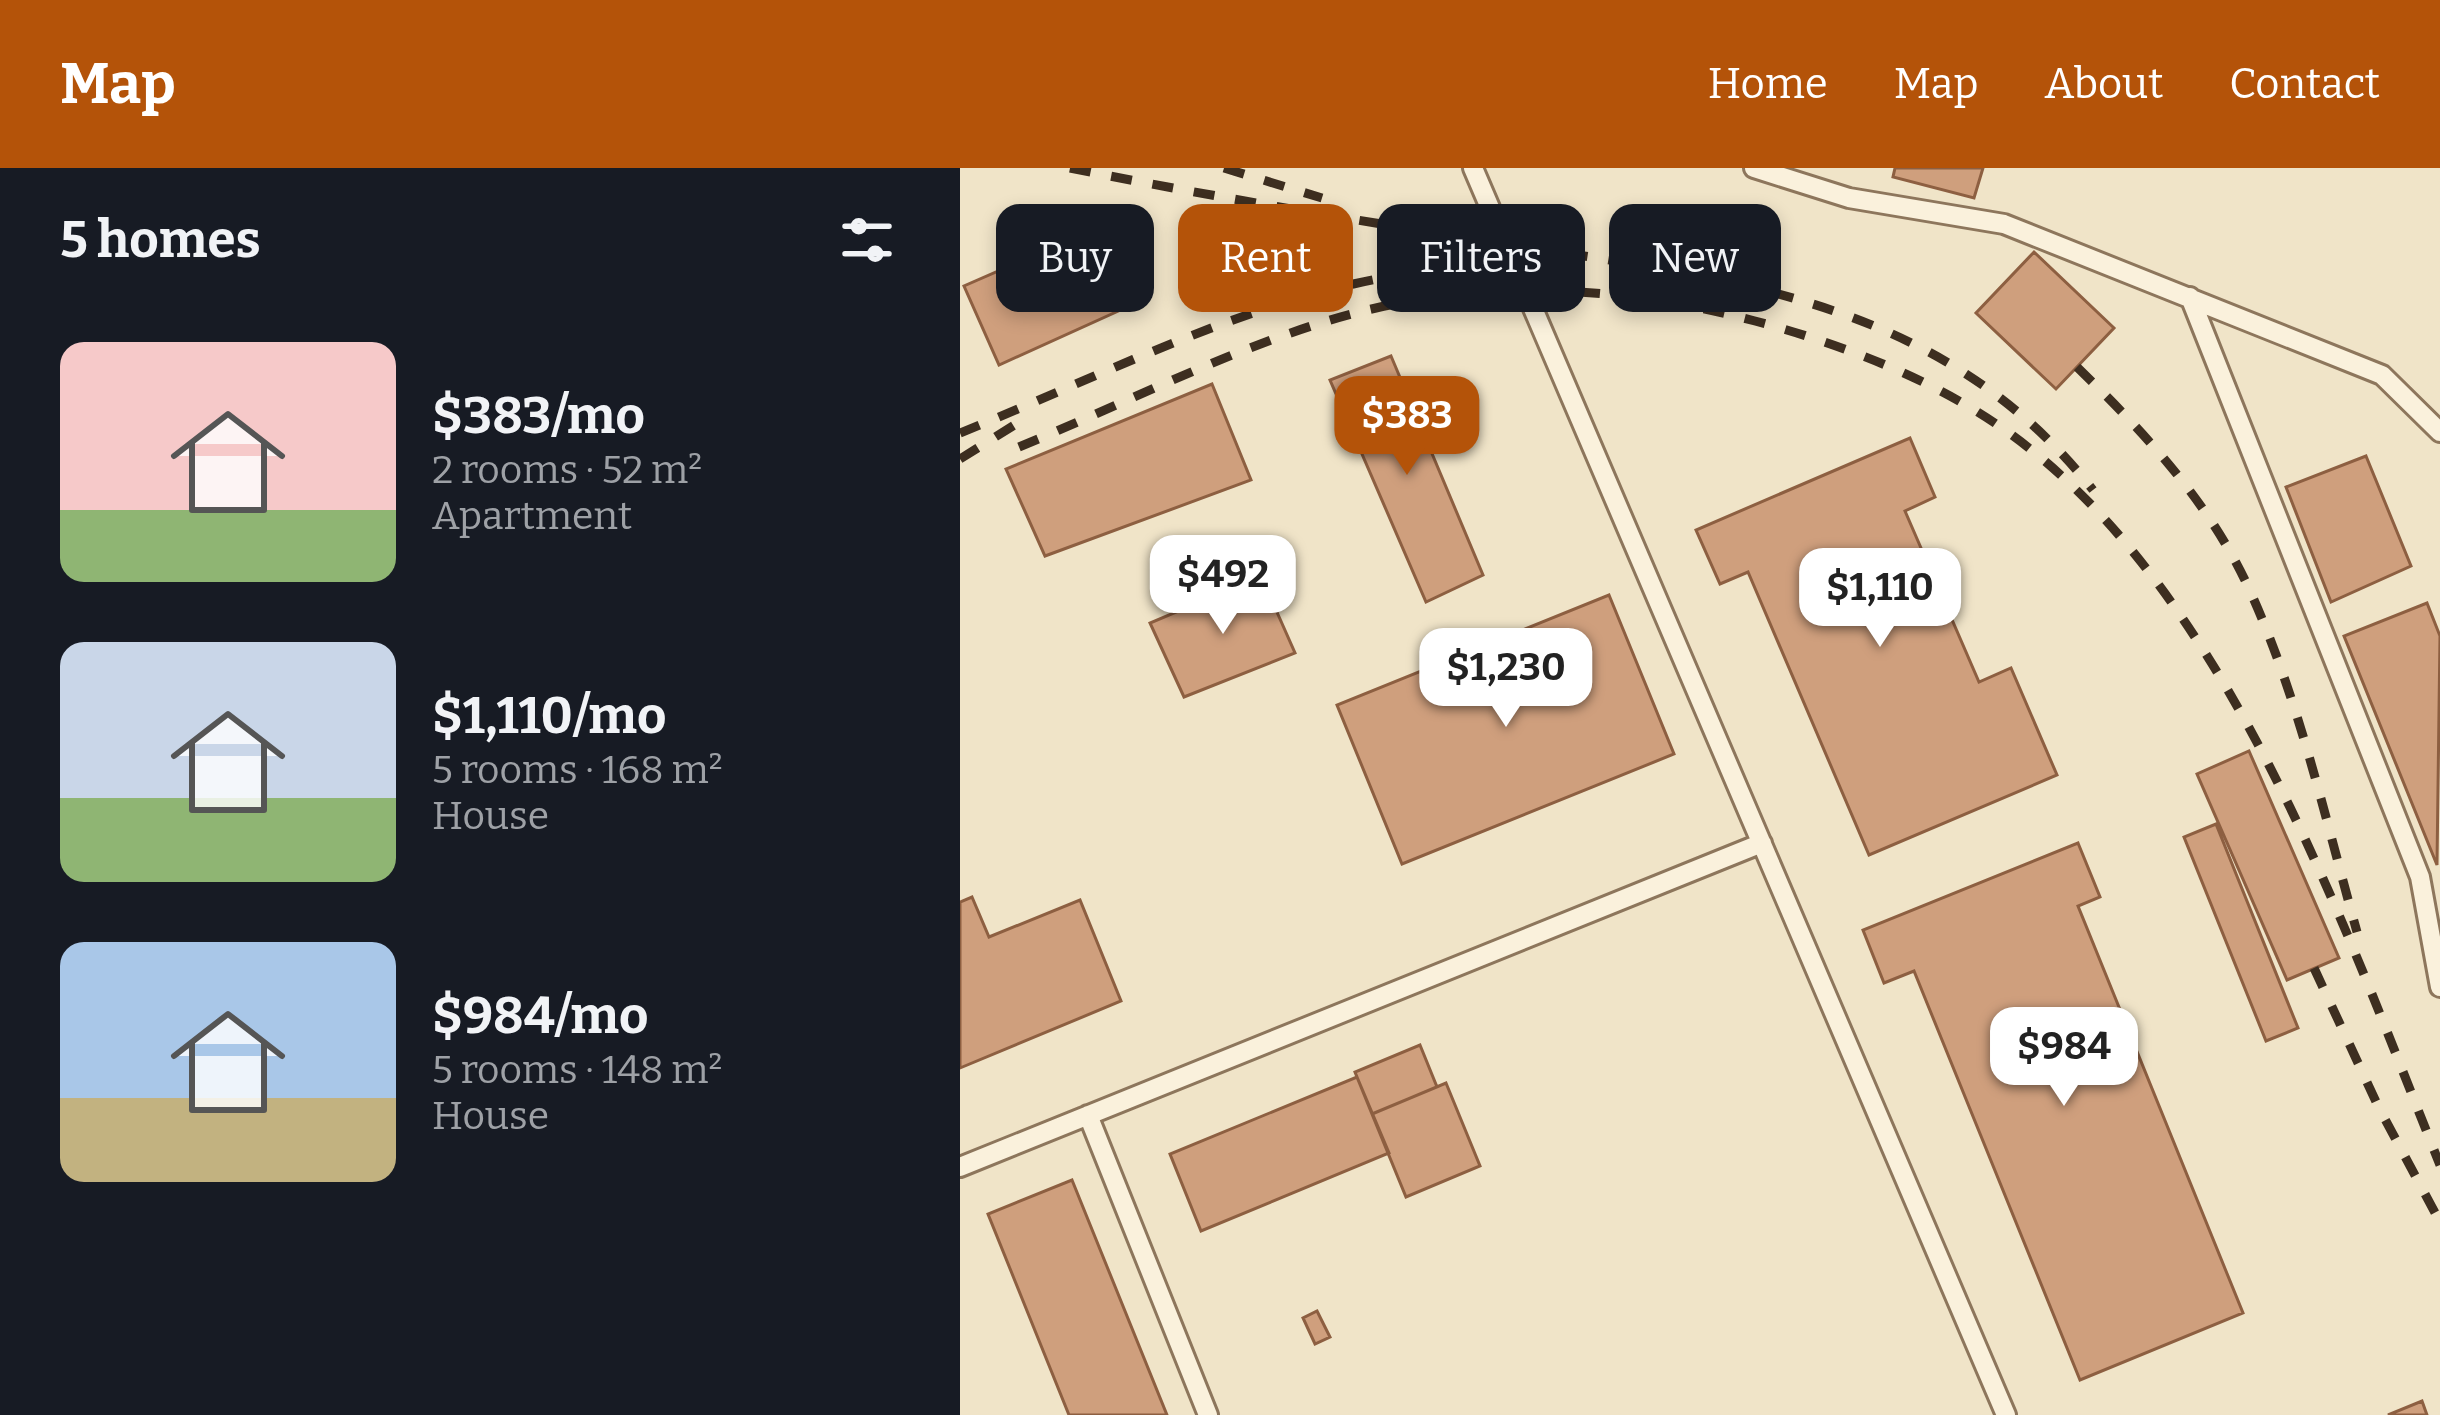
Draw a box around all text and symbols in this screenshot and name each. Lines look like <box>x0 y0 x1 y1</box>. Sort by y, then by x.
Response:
text: Map <box>60 50 176 118</box>
text: Home <box>1708 59 1828 109</box>
text: Map <box>1894 59 1978 109</box>
text: About <box>2044 59 2163 109</box>
text: Contact <box>2229 59 2380 109</box>
chip: Buy <box>996 204 1154 312</box>
chip: Rent <box>1178 204 1353 312</box>
chip: Filters <box>1377 204 1585 312</box>
chip: New <box>1609 204 1781 312</box>
icon: filters <box>834 207 900 273</box>
text: 5 homes <box>60 209 261 271</box>
pin: $383 <box>1336 376 1478 478</box>
text: $383/mo <box>432 385 645 447</box>
icon: home <box>156 390 300 534</box>
text: $383 <box>1361 392 1453 438</box>
text: 2 rooms · 52 m² <box>432 447 702 493</box>
text: Apartment <box>432 493 632 539</box>
pin: $492 <box>1152 535 1294 637</box>
pin: $1,110 <box>1782 548 1978 650</box>
text: $492 <box>1177 551 1269 597</box>
text: $1,110 <box>1826 564 1934 610</box>
pin: $1,230 <box>1408 628 1604 730</box>
text: $1,230 <box>1446 644 1566 690</box>
text: $1,110/mo <box>432 685 666 747</box>
icon: home <box>156 690 300 834</box>
text: 5 rooms · 168 m² <box>432 747 723 793</box>
text: House <box>432 793 549 839</box>
text: $984/mo <box>432 985 648 1047</box>
icon: home <box>156 990 300 1134</box>
pin: $984 <box>1993 1007 2135 1109</box>
text: $984 <box>2017 1023 2111 1069</box>
text: 5 rooms · 148 m² <box>432 1047 722 1093</box>
text: House <box>432 1093 549 1139</box>

